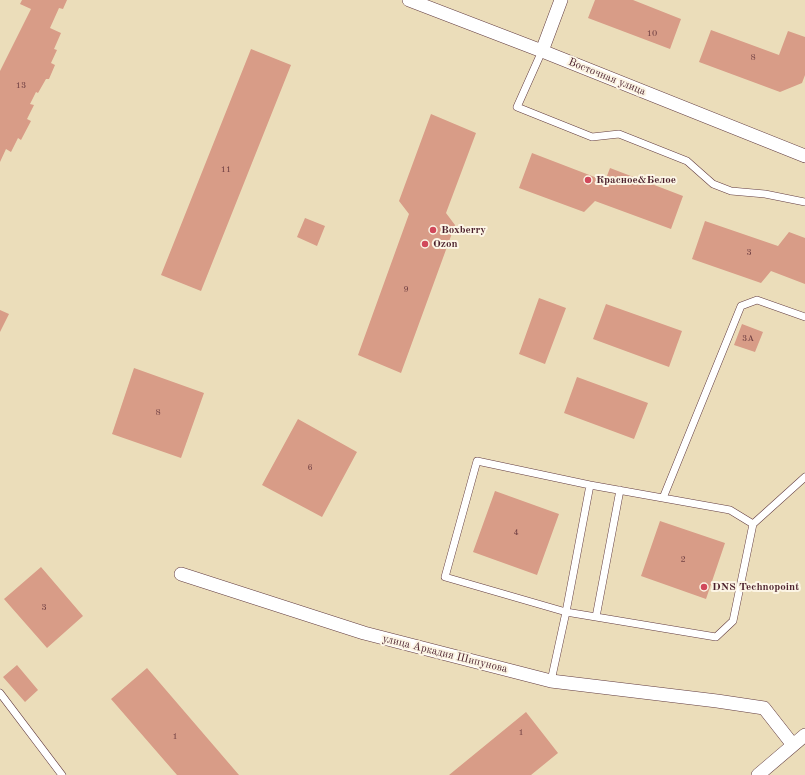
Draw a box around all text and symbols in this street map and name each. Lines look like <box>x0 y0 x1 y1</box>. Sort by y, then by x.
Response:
house number: 10 <box>647 29 657 39</box>
house number: 8 <box>750 53 756 63</box>
street label: Восточная улица <box>566 55 648 99</box>
house number: 13 <box>16 81 26 91</box>
house number: 11 <box>221 165 231 175</box>
place label: Красное&Белое <box>596 173 676 187</box>
marker: Красное&Белое <box>583 175 593 185</box>
place label: Boxberry <box>441 223 486 237</box>
marker: Boxberry <box>428 225 438 235</box>
place label: Ozon <box>433 237 458 251</box>
marker: Ozon <box>420 239 430 249</box>
house number: 3 <box>746 248 752 258</box>
house number: 9 <box>403 285 409 295</box>
house number: 3А <box>742 334 754 344</box>
house number: 8 <box>155 408 161 418</box>
house number: 6 <box>307 463 313 473</box>
house number: 4 <box>513 528 519 538</box>
house number: 2 <box>680 555 686 565</box>
place label: DNS Technopoint <box>712 580 799 594</box>
marker: DNS Technopoint <box>699 582 709 592</box>
house number: 3 <box>41 603 47 613</box>
street label: улица Аркадия Шипунова <box>381 632 509 676</box>
house number: 1 <box>518 728 524 738</box>
house number: 1 <box>172 732 178 742</box>

